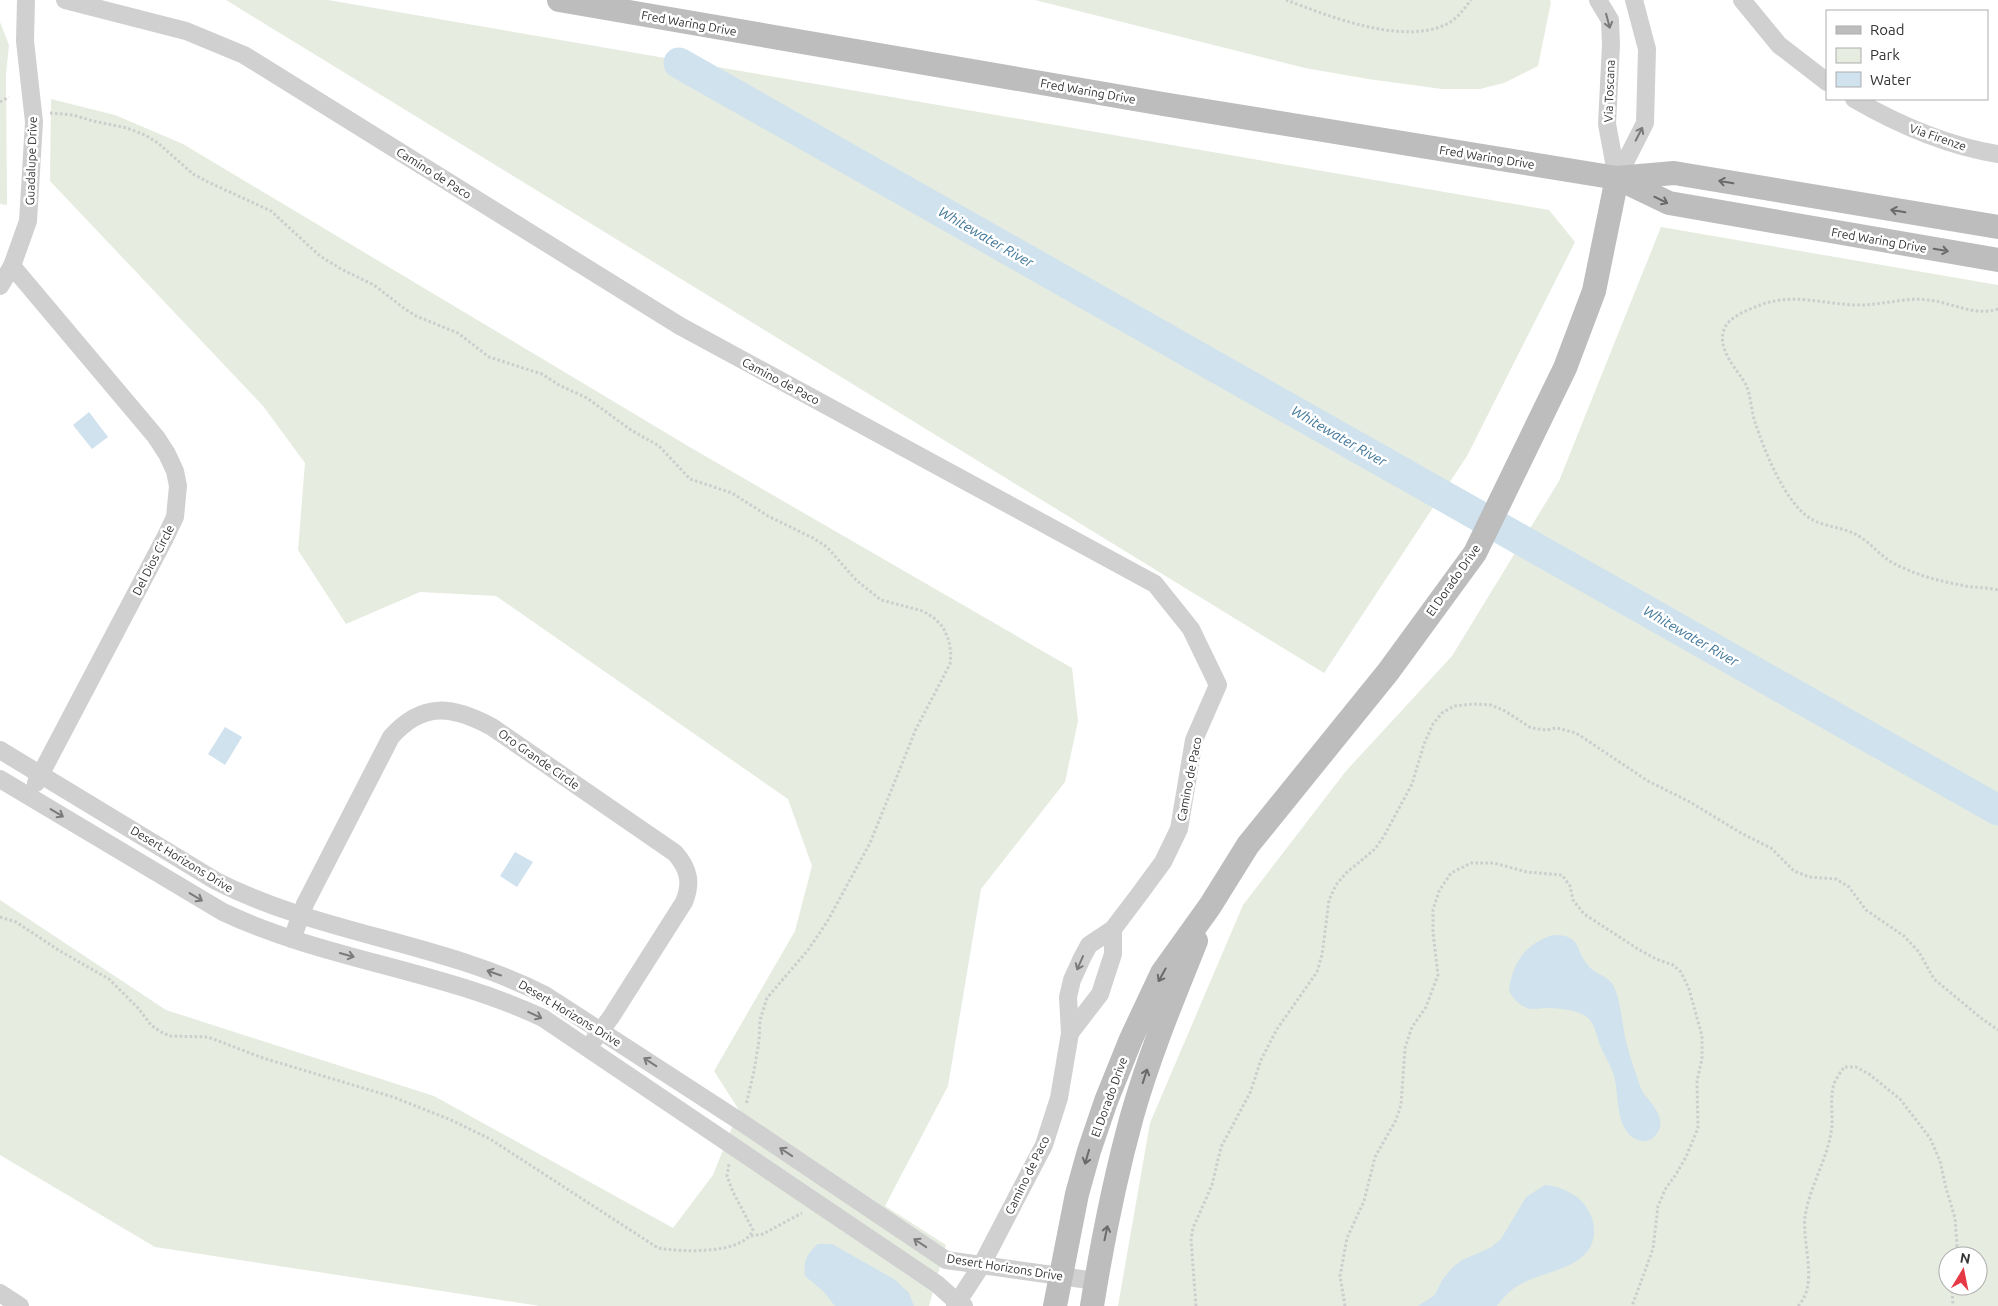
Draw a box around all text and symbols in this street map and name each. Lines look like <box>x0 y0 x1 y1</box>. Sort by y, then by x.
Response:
street label: Fred Waring Drive <box>640 8 738 38</box>
legend <box>1826 10 1988 100</box>
one-way arrow <box>1604 13 1613 29</box>
text: Road <box>1870 21 1905 38</box>
text: Park <box>1870 46 1900 63</box>
street label: Via Toscana <box>1601 59 1617 123</box>
text: Water <box>1870 71 1911 88</box>
street label: Fred Waring Drive <box>1039 76 1137 106</box>
street label: Guadalupe Drive <box>23 116 39 206</box>
street label: Via Firenze <box>1908 121 1968 153</box>
one-way arrow <box>1635 127 1644 142</box>
street label: Fred Waring Drive <box>1438 143 1536 171</box>
street label: Camino de Paco <box>394 145 474 201</box>
one-way arrow <box>1718 176 1734 186</box>
one-way arrow <box>1653 195 1668 205</box>
water label: Whitewater River <box>936 203 1037 271</box>
one-way arrow <box>1891 205 1907 215</box>
street label: Fred Waring Drive <box>1830 225 1928 255</box>
one-way arrow <box>1933 246 1949 256</box>
street label: Camino de Paco <box>740 355 822 407</box>
water label: Whitewater River <box>1289 402 1390 470</box>
street label: Del Dios Circle <box>130 523 176 597</box>
street label: El Dorado Drive <box>1424 542 1482 618</box>
water label: Whitewater River <box>1641 602 1742 670</box>
street label: Oro Grande Circle <box>496 726 582 792</box>
street label: Camino de Paco <box>1174 736 1204 822</box>
one-way arrow <box>49 809 63 819</box>
street label: Desert Horizons Drive <box>128 823 236 895</box>
one-way arrow <box>189 892 203 902</box>
one-way arrow <box>339 950 355 960</box>
one-way arrow <box>1074 955 1084 970</box>
one-way arrow <box>1157 967 1167 982</box>
one-way arrow <box>487 968 503 977</box>
street label: Desert Horizons Drive <box>516 977 624 1049</box>
one-way arrow <box>527 1011 542 1020</box>
street label: El Dorado Drive <box>1089 1055 1129 1139</box>
one-way arrow <box>643 1057 657 1068</box>
one-way arrow <box>1141 1069 1150 1084</box>
street label: Camino de Paco <box>1002 1134 1052 1216</box>
one-way arrow <box>779 1147 793 1157</box>
one-way arrow <box>1082 1149 1092 1165</box>
one-way arrow <box>1102 1226 1111 1242</box>
one-way arrow <box>913 1238 927 1248</box>
north arrow <box>1938 1246 1988 1296</box>
text: N <box>1959 1249 1972 1267</box>
street label: Desert Horizons Drive <box>946 1251 1064 1283</box>

